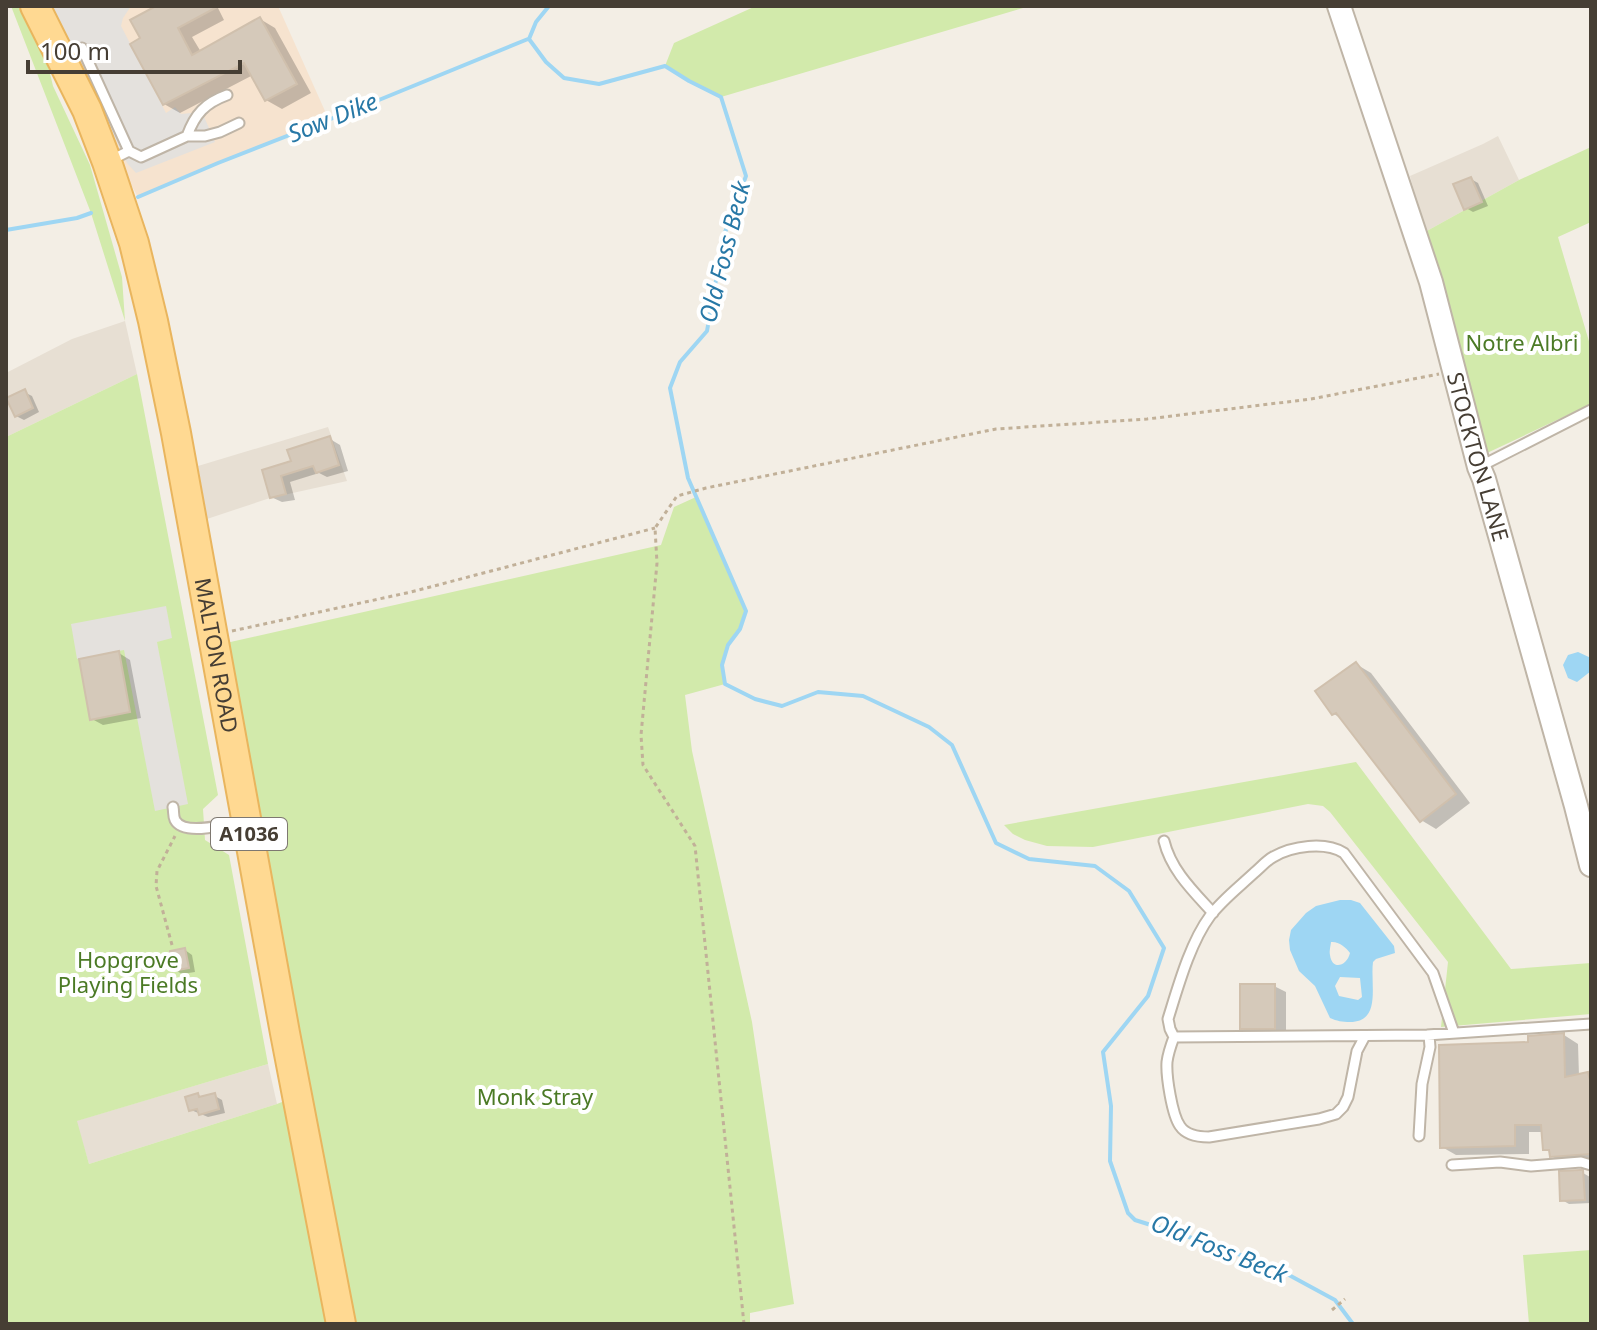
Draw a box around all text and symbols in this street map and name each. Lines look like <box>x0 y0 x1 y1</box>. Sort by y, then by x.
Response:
scale bar <box>28 24 240 74</box>
text: 100 m <box>40 34 110 67</box>
water label: Sow Dike <box>283 84 382 150</box>
water label: Old Foss Beck <box>690 176 757 326</box>
park label: Notre Albri <box>1466 327 1578 357</box>
street label: STOCKTON LANE <box>1441 369 1517 545</box>
street label: MALTON ROAD <box>189 575 246 735</box>
road number: A1036 <box>211 818 287 850</box>
park label: Hopgrove Playing Fields <box>58 944 198 999</box>
park label: Monk Stray <box>477 1081 594 1111</box>
water label: Old Foss Beck <box>1146 1205 1294 1290</box>

